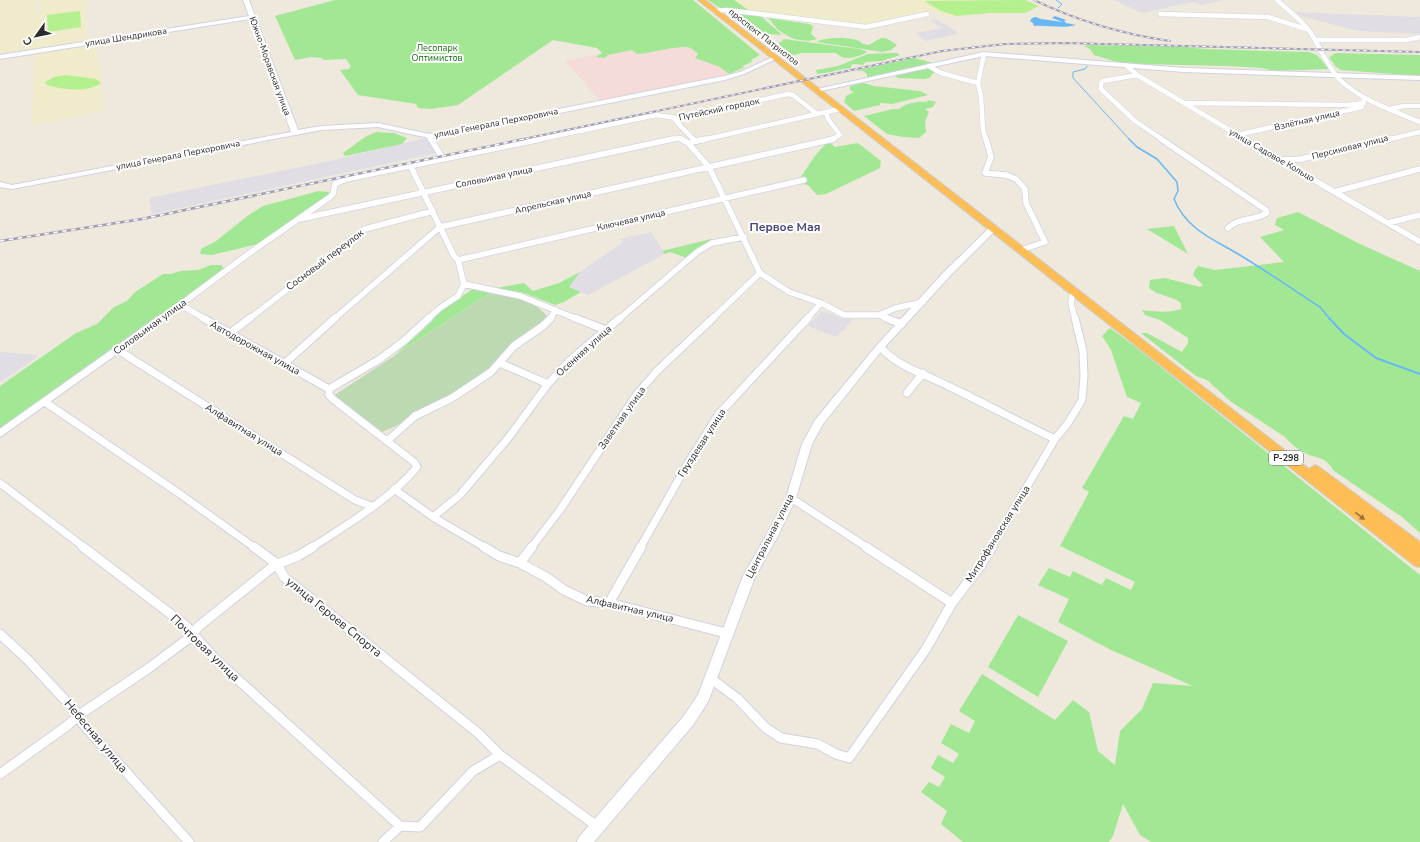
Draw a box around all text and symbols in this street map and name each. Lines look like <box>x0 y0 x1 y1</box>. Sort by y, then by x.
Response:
street label: проспект Патриотов <box>726 6 802 68</box>
street label: Южно-Моравская улица <box>246 15 294 117</box>
north arrow <box>16 16 56 56</box>
street label: улица Шендрикова <box>84 25 168 49</box>
text: С <box>19 34 36 48</box>
park label: Лесопарк Оптимистов <box>412 42 462 64</box>
street label: Путейский городок <box>678 95 761 123</box>
street label: улица Генерала Перхоровича <box>433 105 559 141</box>
street label: Взлётная улица <box>1273 107 1341 133</box>
street label: улица Садовое Кольцо <box>1227 126 1317 184</box>
street label: Персиковая улица <box>1311 132 1390 162</box>
street label: улица Генерала Перхоровича <box>115 137 241 173</box>
street label: Соловьиная улица <box>454 163 534 191</box>
street label: Апрельская улица <box>514 187 593 217</box>
street label: Ключевая улица <box>596 206 666 234</box>
district label: Первое Мая <box>750 219 820 235</box>
street label: Сосновый переулок <box>283 226 367 294</box>
street label: Соловьиная улица <box>111 296 189 358</box>
street label: Автодорожная улица <box>207 317 303 379</box>
street label: Осенняя улица <box>553 322 615 380</box>
street label: Заветная улица <box>595 384 649 452</box>
street label: Алфавитная улица <box>202 400 286 460</box>
street label: Груздевая улица <box>675 406 729 480</box>
road number: Р-298 <box>1269 451 1303 465</box>
street label: Митрофановская улица <box>962 483 1034 585</box>
street label: Центральная улица <box>743 491 797 581</box>
one-way arrow <box>1355 511 1366 520</box>
street label: улица Героев Спорта <box>283 573 385 661</box>
street label: Алфавитная улица <box>585 592 675 626</box>
street label: Почтовая улица <box>167 611 243 685</box>
street label: Небесная улица <box>61 696 131 776</box>

